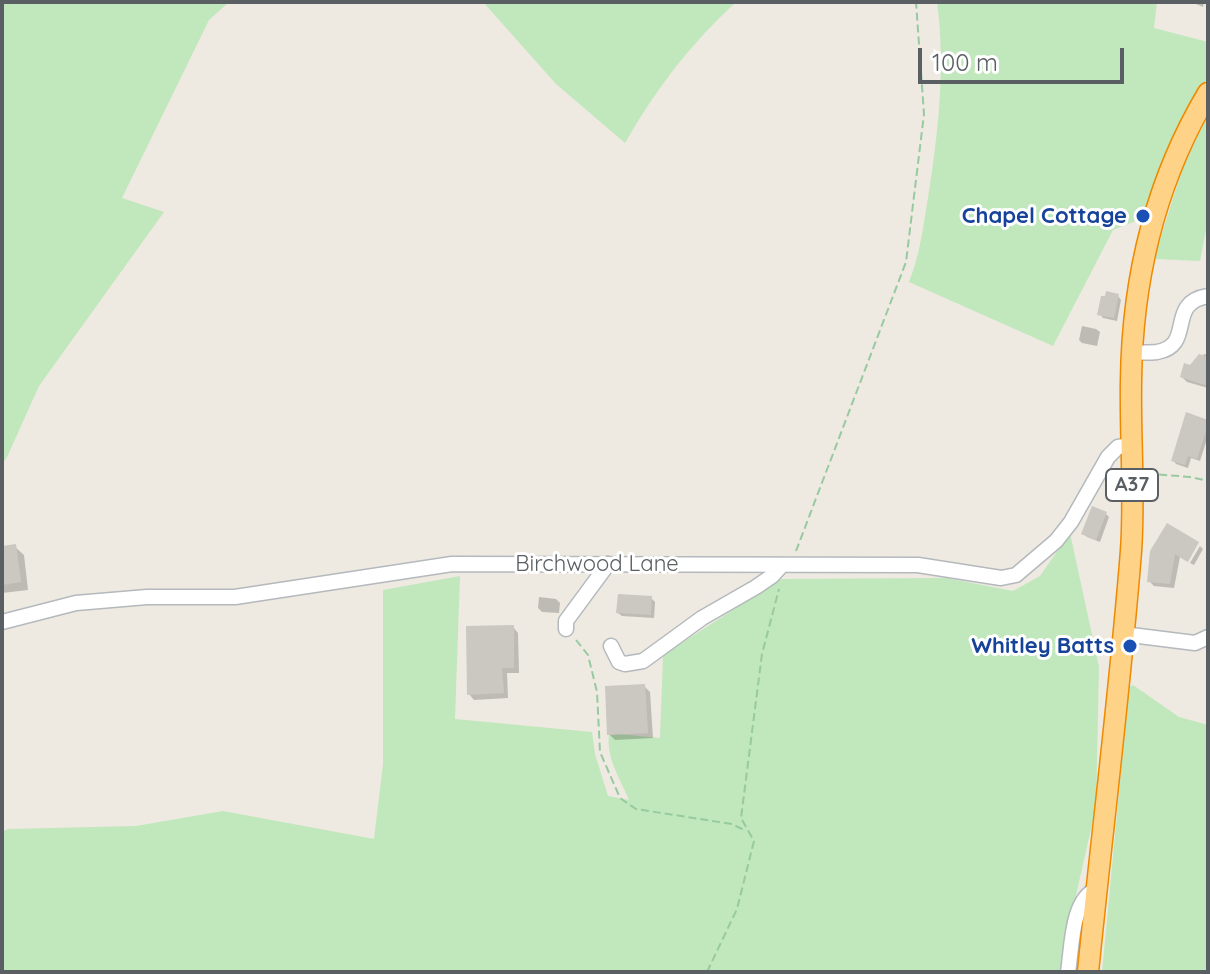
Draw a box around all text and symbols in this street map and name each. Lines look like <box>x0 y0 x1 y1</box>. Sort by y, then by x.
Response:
scale bar <box>922 32 1128 82</box>
text: 100 m <box>932 47 998 77</box>
place label: Chapel Cottage <box>962 203 1127 229</box>
marker: Chapel Cottage <box>1134 207 1152 225</box>
road number: A37 <box>1106 469 1158 501</box>
street label: Birchwood Lane <box>515 551 679 577</box>
place label: Whitley Batts <box>971 633 1114 659</box>
marker: Whitley Batts <box>1121 637 1139 655</box>

